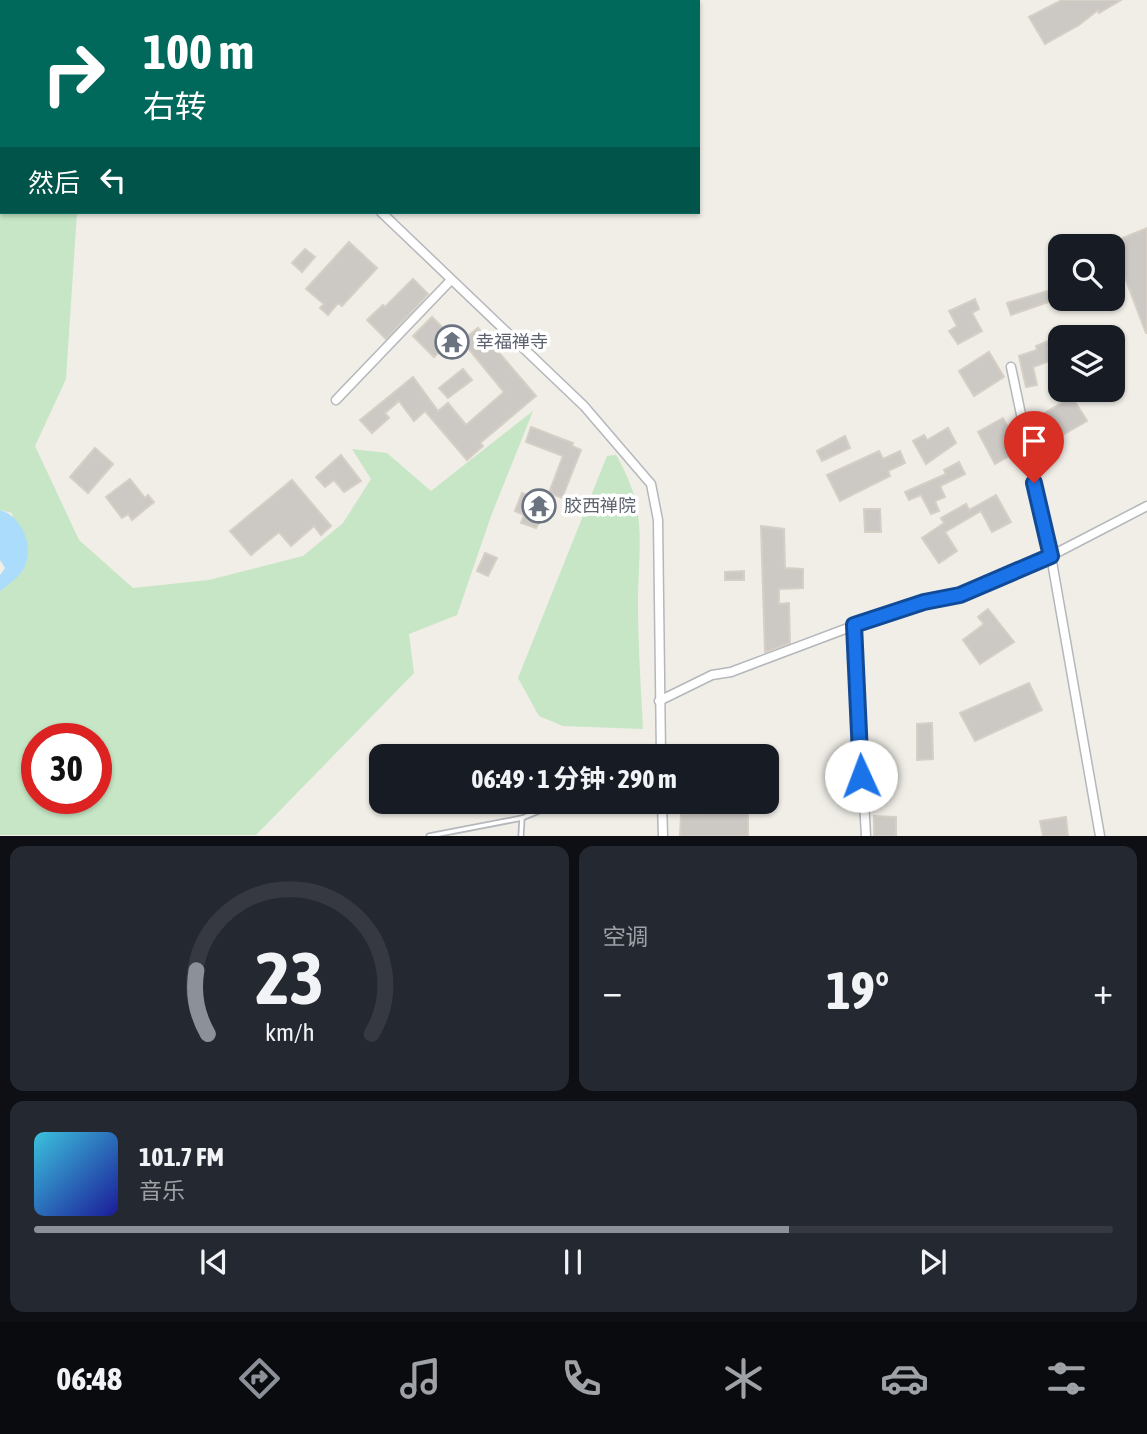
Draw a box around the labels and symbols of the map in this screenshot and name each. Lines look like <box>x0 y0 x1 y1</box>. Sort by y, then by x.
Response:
temple icon: 幸福禅寺 <box>433 323 471 361</box>
place label: 幸福禅寺 <box>476 331 548 352</box>
pin <box>1004 411 1064 483</box>
temple icon: 胶西禅院 <box>520 487 558 525</box>
place label: 胶西禅院 <box>564 495 636 516</box>
speed limit sign: 30 <box>21 723 112 814</box>
position arrow <box>824 739 898 813</box>

